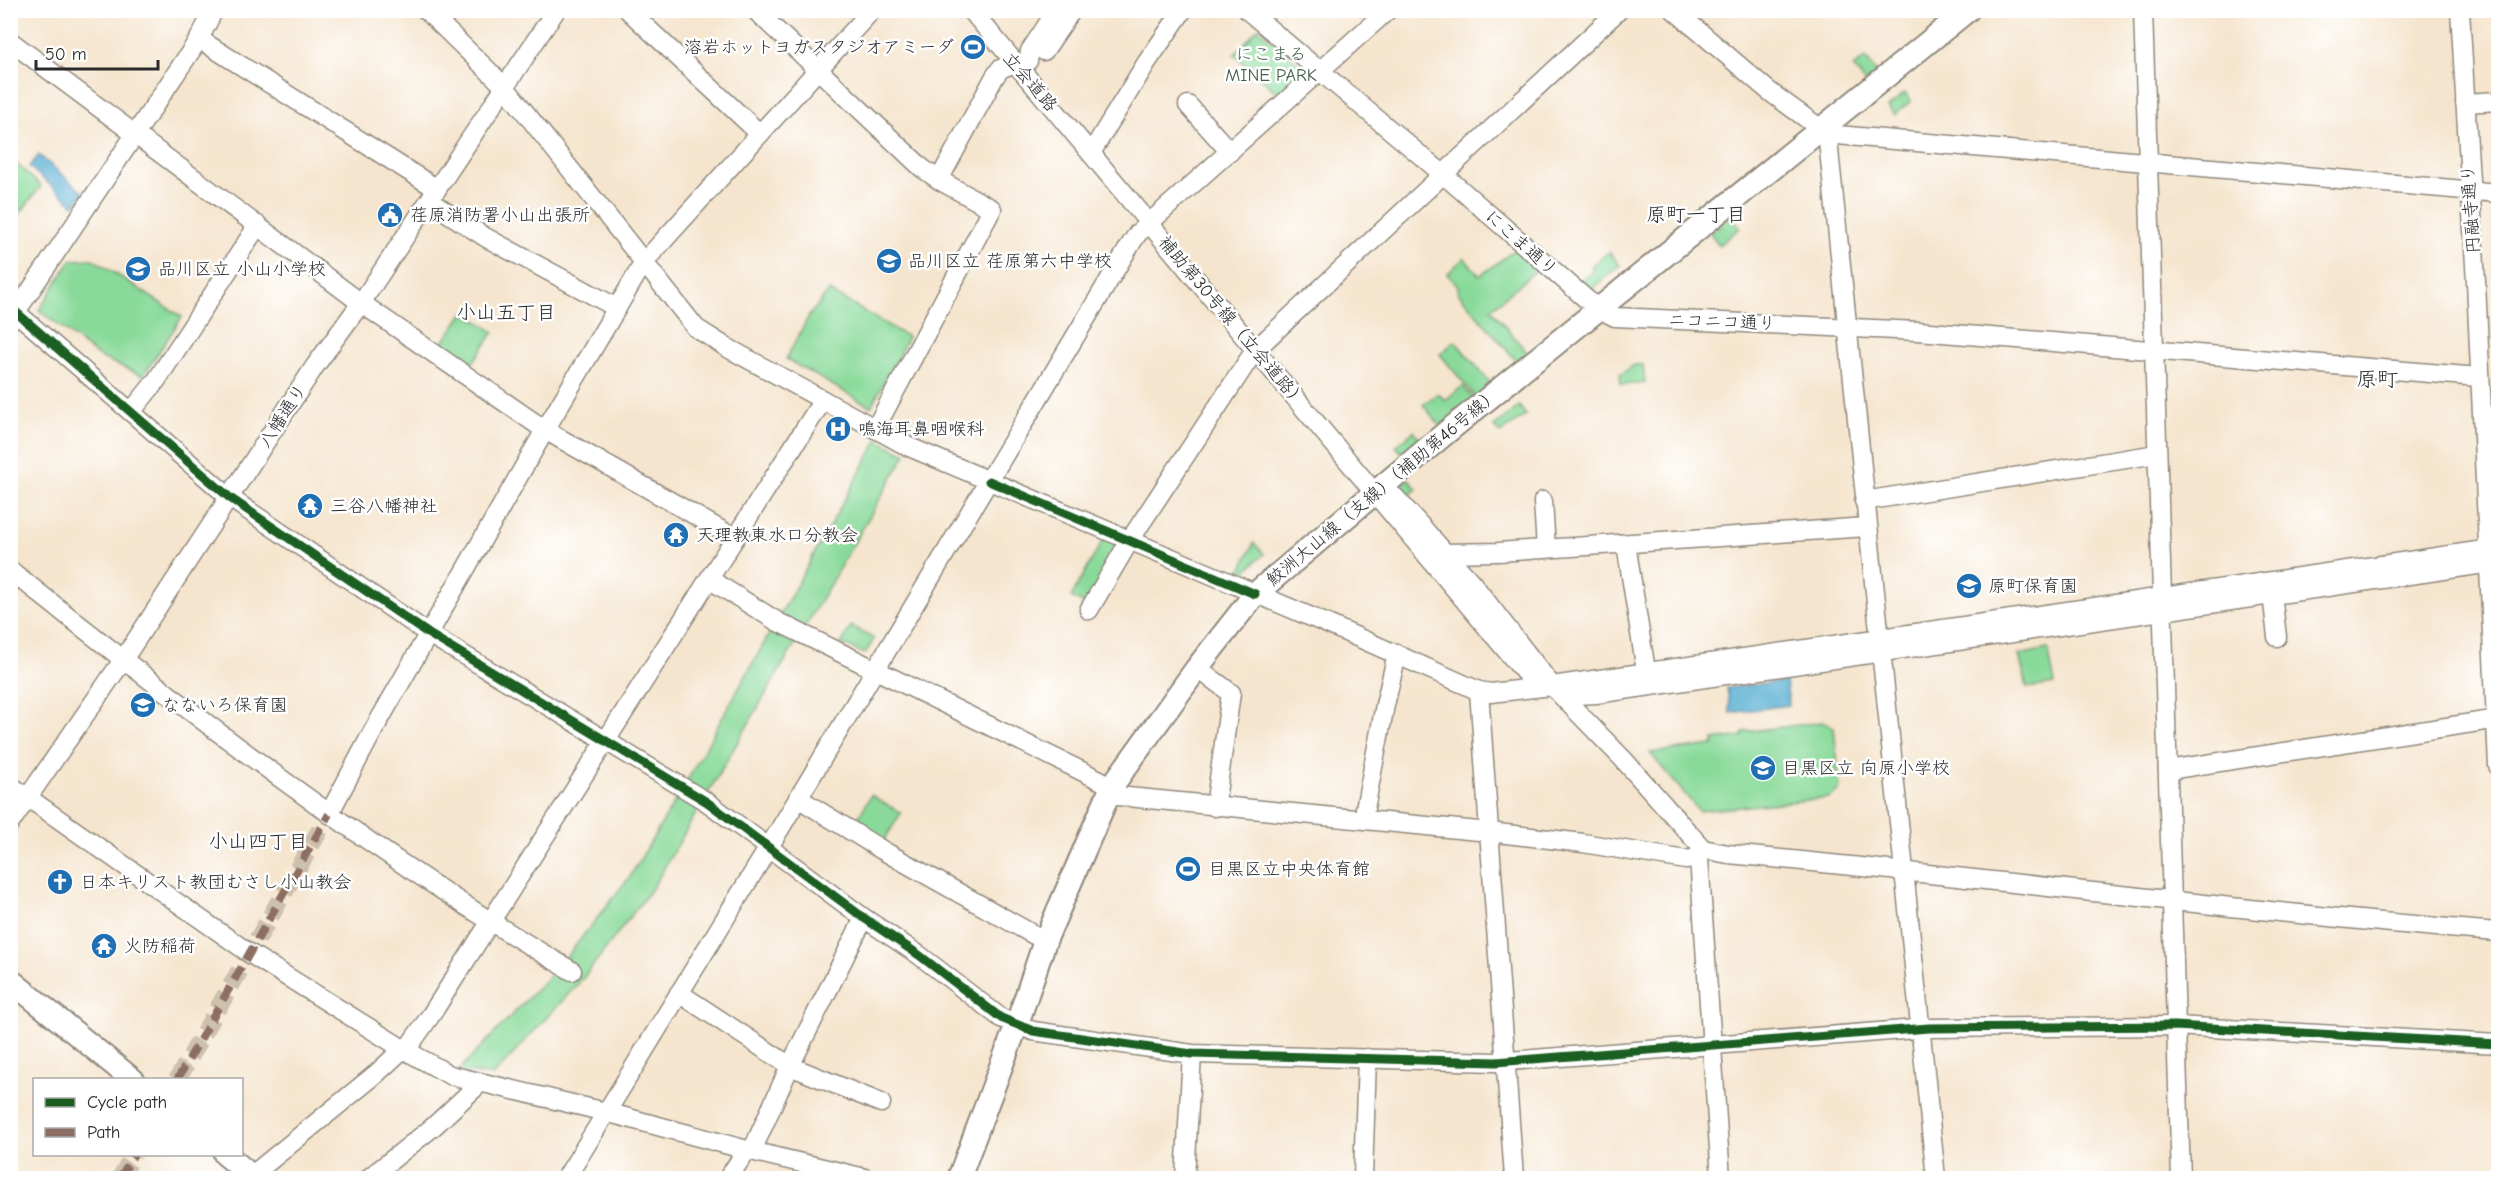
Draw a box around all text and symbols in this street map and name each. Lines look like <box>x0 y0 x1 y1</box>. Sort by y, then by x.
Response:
sports icon: 溶岩ホットヨガスタジオアミーダ <box>958 32 988 62</box>
scale bar <box>36 33 158 71</box>
place label: 溶岩ホットヨガスタジオアミーダ <box>684 37 954 58</box>
text: 50 m <box>45 44 87 65</box>
park label: にこまる MINE PARK <box>1225 44 1317 86</box>
street label: 立会道路 <box>998 48 1062 116</box>
street label: 円融寺通り <box>2457 163 2485 255</box>
public building icon: 荏原消防署小山出張所 <box>375 200 405 230</box>
district label: 原町一丁目 <box>1646 203 1746 226</box>
place label: 荏原消防署小山出張所 <box>410 205 590 226</box>
street label: にこま通り <box>1480 206 1562 280</box>
street label: 補助第30号線（立会道路） <box>1154 232 1310 412</box>
school or university icon: 品川区立 荏原第六中学校 <box>874 246 904 276</box>
place label: 品川区立 荏原第六中学校 <box>908 251 1112 272</box>
school or university icon: 品川区立 小山小学校 <box>123 254 153 284</box>
place label: 品川区立 小山小学校 <box>158 259 326 280</box>
district label: 小山五丁目 <box>456 301 556 324</box>
street label: ニコニコ通り <box>1668 310 1776 334</box>
district label: 原町 <box>2356 367 2398 391</box>
street label: 八幡通り <box>255 380 311 452</box>
street label: 鮫洲大山線（支線）（補助第46号線） <box>1262 383 1504 591</box>
hospital icon: 鳴海耳鼻咽喉科 <box>823 414 853 444</box>
place label: 鳴海耳鼻咽喉科 <box>858 419 984 440</box>
temple icon: 三谷八幡神社 <box>295 491 325 521</box>
place label: 三谷八幡神社 <box>330 496 438 517</box>
temple icon: 天理教東水口分教会 <box>661 520 691 550</box>
place label: 天理教東水口分教会 <box>696 525 858 546</box>
school or university icon: 原町保育園 <box>1954 571 1984 601</box>
place label: 原町保育園 <box>1988 576 2078 597</box>
school or university icon: なないろ保育園 <box>128 690 158 720</box>
place label: なないろ保育園 <box>162 695 288 716</box>
school or university icon: 目黒区立 向原小学校 <box>1748 753 1778 783</box>
place label: 目黒区立 向原小学校 <box>1782 758 1950 779</box>
district label: 小山四丁目 <box>208 830 308 853</box>
sports icon: 目黒区立中央体育館 <box>1173 854 1203 884</box>
place label: 目黒区立中央体育館 <box>1208 859 1370 880</box>
church icon: 日本キリスト教団むさし小山教会 <box>45 867 75 897</box>
place label: 日本キリスト教団むさし小山教会 <box>80 872 351 893</box>
temple icon: 火防稲荷 <box>89 931 119 961</box>
place label: 火防稲荷 <box>124 936 196 957</box>
legend <box>33 1078 243 1156</box>
text: Cycle path <box>87 1092 167 1113</box>
text: Path <box>87 1122 120 1143</box>

